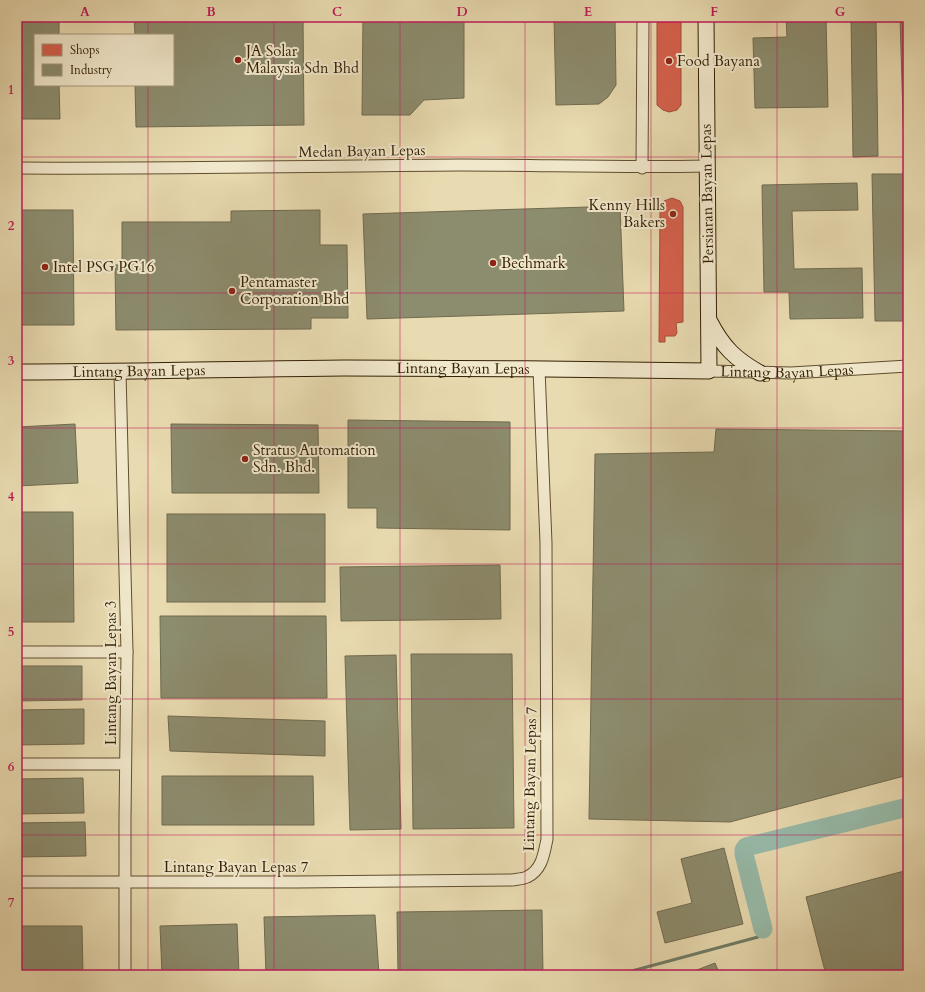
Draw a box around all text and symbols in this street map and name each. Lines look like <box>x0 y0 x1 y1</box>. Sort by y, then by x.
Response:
text: A <box>80 3 90 21</box>
text: B <box>206 3 216 21</box>
text: C <box>332 3 342 21</box>
text: D <box>456 3 468 21</box>
text: E <box>584 3 592 21</box>
text: F <box>710 3 718 21</box>
text: G <box>835 3 846 21</box>
legend <box>34 34 174 86</box>
place label: JA Solar Malaysia Sdn Bhd <box>244 41 359 78</box>
text: Shops <box>70 42 99 58</box>
place label: Food Bayana <box>677 51 760 71</box>
marker: JA Solar Malaysia Sdn Bhd <box>233 55 243 65</box>
marker: Food Bayana <box>664 56 674 66</box>
text: Industry <box>70 62 113 78</box>
text: 1 <box>8 81 14 99</box>
street label: Persiaran Bayan Lepas <box>696 124 718 264</box>
street label: Medan Bayan Lepas <box>298 140 426 162</box>
place label: Kenny Hills Bakers <box>589 195 665 232</box>
marker: Kenny Hills Bakers <box>668 209 678 219</box>
text: 2 <box>8 217 15 235</box>
place label: Bechmark <box>501 253 566 273</box>
place label: Intel PSG PG16 <box>53 257 155 277</box>
marker: Bechmark <box>488 258 498 268</box>
marker: Intel PSG PG16 <box>40 262 50 272</box>
place label: Pentamaster Corporation Bhd <box>240 272 349 309</box>
marker: Pentamaster Corporation Bhd <box>227 286 237 296</box>
text: 3 <box>8 352 15 370</box>
street label: Lintang Bayan Lepas <box>396 358 530 379</box>
street label: Lintang Bayan Lepas <box>720 359 854 383</box>
street label: Lintang Bayan Lepas <box>72 360 206 382</box>
place label: Stratus Automation Sdn. Bhd. <box>253 440 376 477</box>
marker: Stratus Automation Sdn. Bhd. <box>240 454 250 464</box>
text: 4 <box>8 488 15 506</box>
street label: Lintang Bayan Lepas 3 <box>101 601 121 745</box>
text: 5 <box>8 623 14 641</box>
street label: Lintang Bayan Lepas 7 <box>519 706 541 852</box>
text: 6 <box>8 758 15 776</box>
street label: Lintang Bayan Lepas 7 <box>164 857 309 877</box>
text: 7 <box>8 894 15 912</box>

